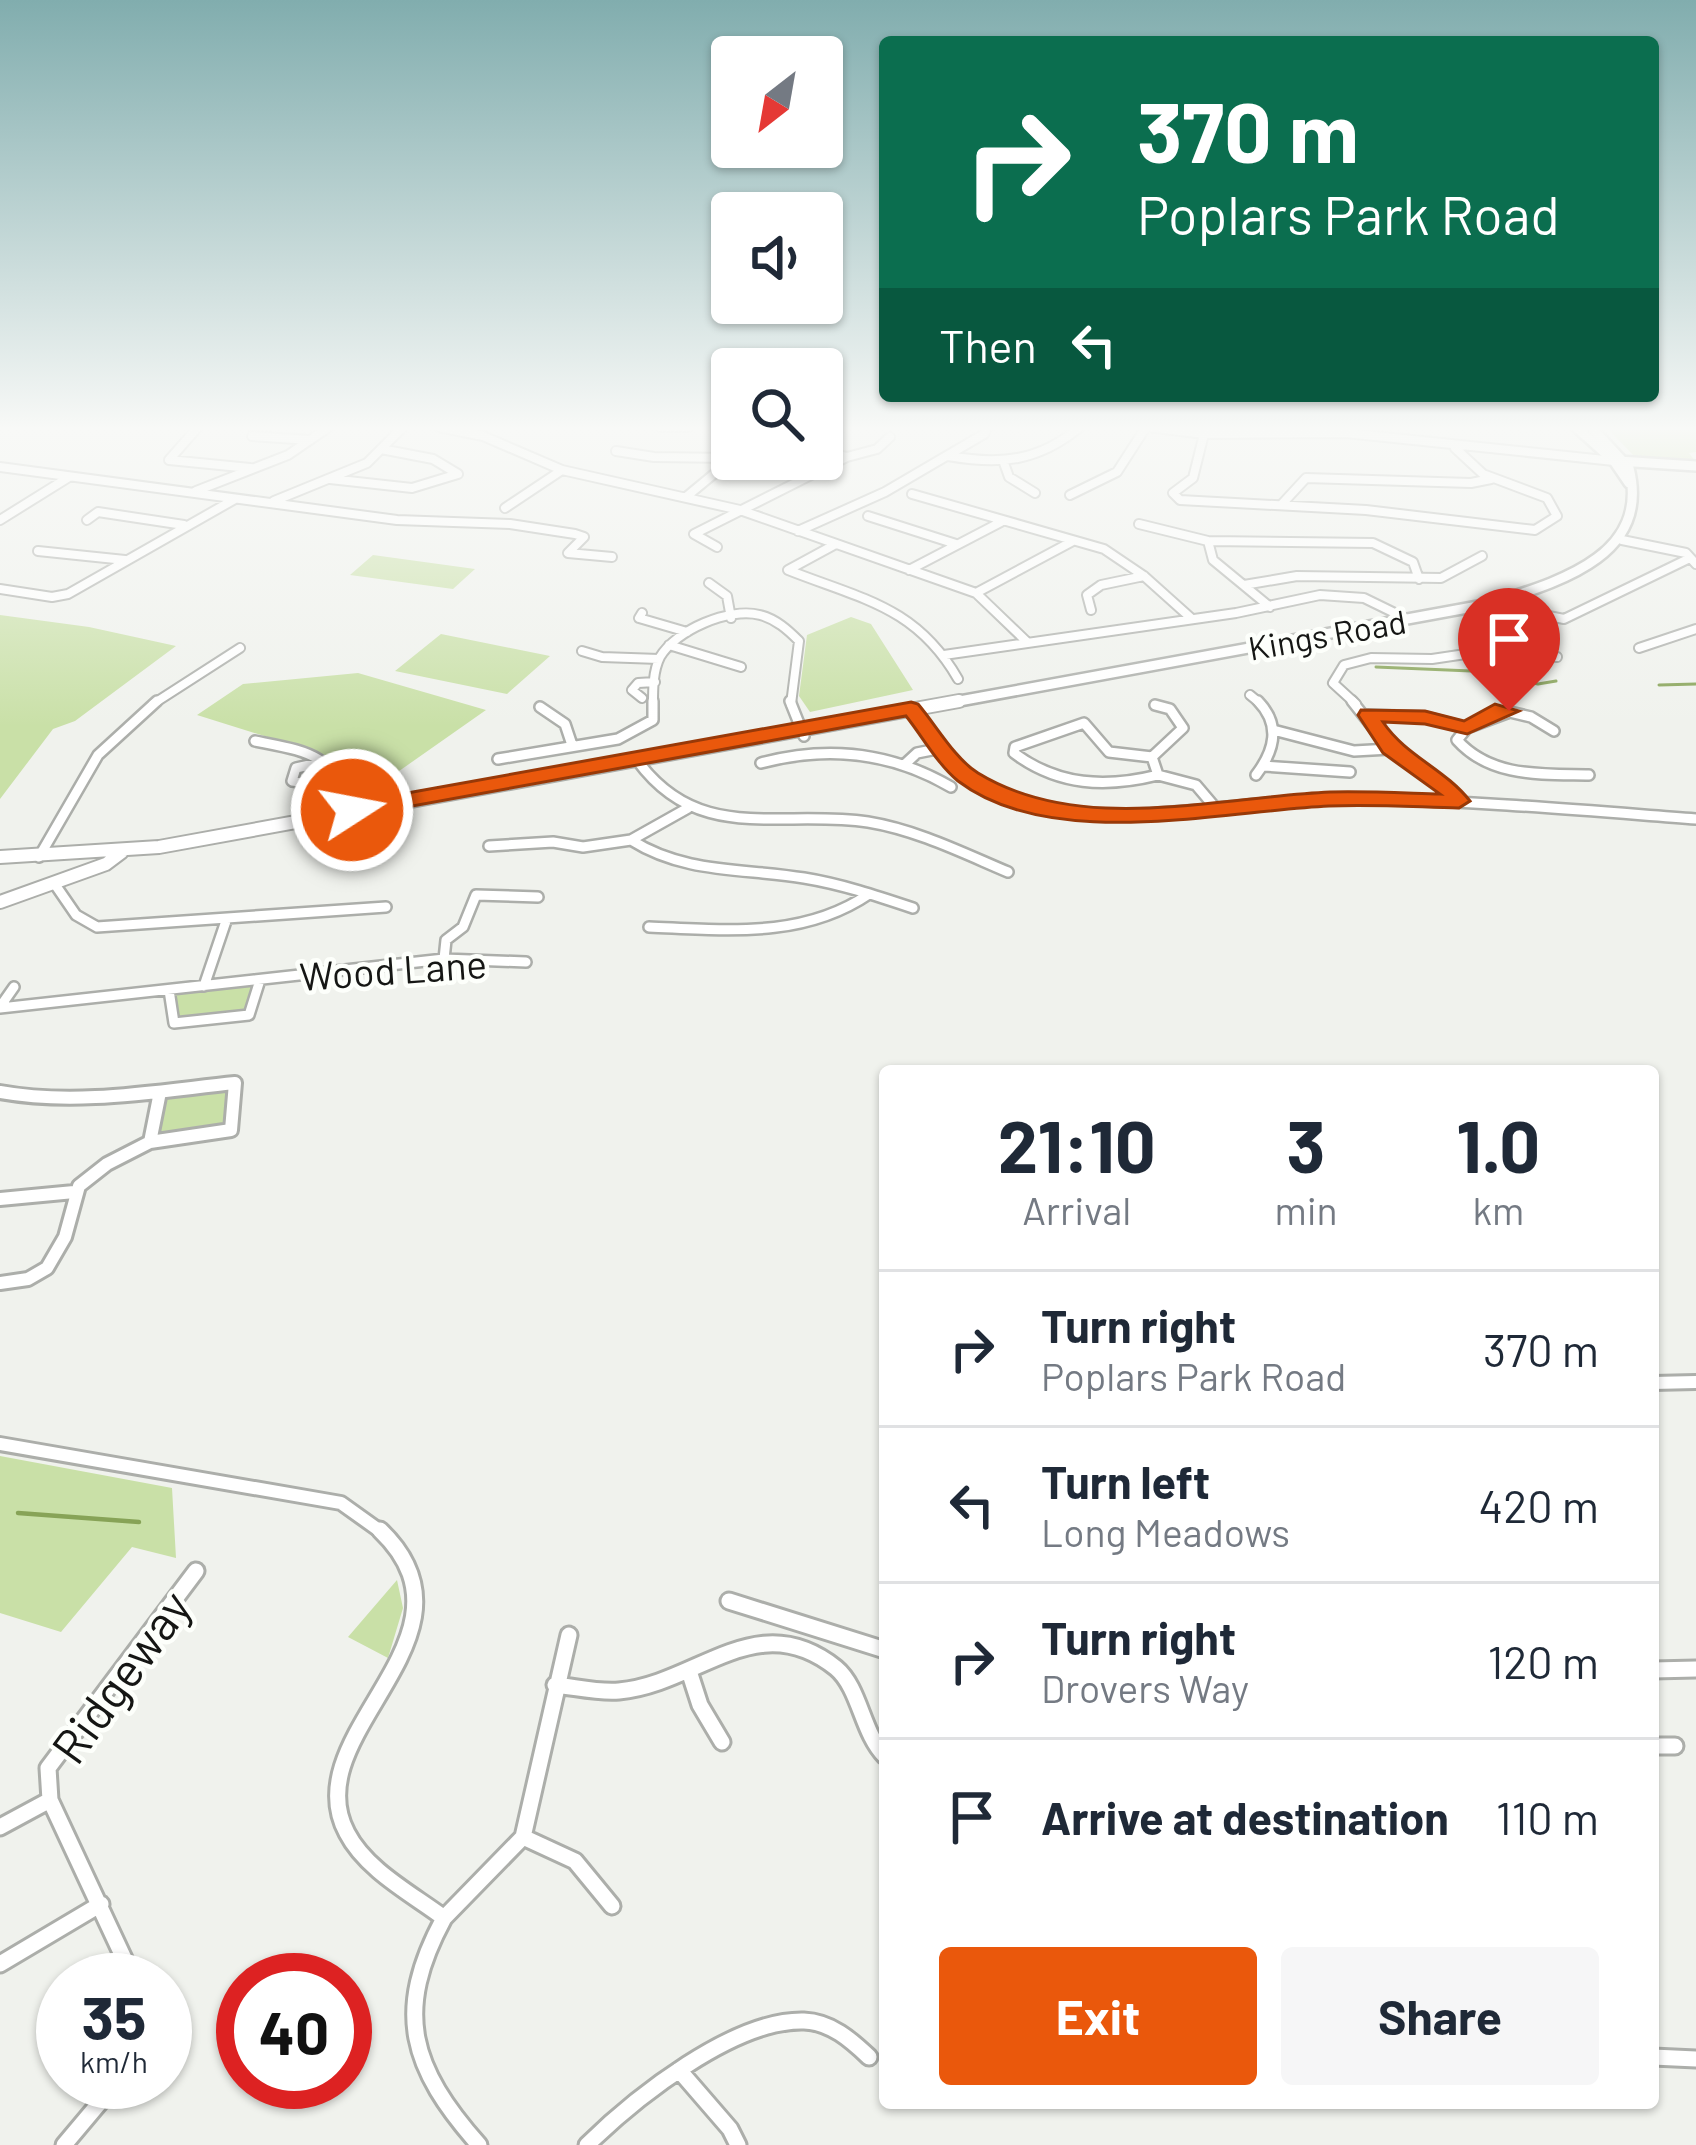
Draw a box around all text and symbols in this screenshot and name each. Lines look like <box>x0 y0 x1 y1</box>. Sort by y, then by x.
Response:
north arrow <box>711 36 843 168</box>
map controls <box>711 36 843 480</box>
text: 370 m <box>1137 79 1359 180</box>
icon: right <box>939 84 1095 240</box>
text: Poplars Park Road <box>1137 181 1560 246</box>
button: sound <box>711 192 843 324</box>
icon: left <box>1061 312 1127 378</box>
text: Then <box>939 318 1037 372</box>
button: search <box>711 348 843 480</box>
pin <box>1458 588 1560 711</box>
street label: Kings Road <box>1245 600 1409 668</box>
icon: arrive <box>1476 606 1542 672</box>
position arrow <box>289 747 415 873</box>
street label: Wood Lane <box>298 939 488 999</box>
text: 21:10 <box>998 1101 1156 1187</box>
text: 3 <box>1287 1101 1325 1187</box>
text: 1.0 <box>1456 1101 1540 1187</box>
text: Arrival <box>1022 1186 1131 1233</box>
text: min <box>1274 1186 1338 1233</box>
text: km <box>1472 1186 1524 1233</box>
text: Turn right <box>1041 1298 1236 1352</box>
icon: right <box>939 1316 1005 1382</box>
text: 370 m <box>1483 1322 1599 1376</box>
text: Poplars Park Road <box>1041 1352 1346 1399</box>
text: Turn left <box>1041 1454 1210 1508</box>
icon: left <box>939 1472 1005 1538</box>
text: 420 m <box>1478 1478 1599 1532</box>
text: Long Meadows <box>1041 1508 1290 1555</box>
street label: Ridgeway <box>38 1578 202 1774</box>
text: Turn right <box>1041 1610 1236 1664</box>
icon: right <box>939 1628 1005 1694</box>
text: 120 m <box>1487 1634 1599 1688</box>
text: Drovers Way <box>1041 1664 1249 1711</box>
icon: arrive <box>939 1784 1005 1850</box>
text: Arrive at destination <box>1041 1790 1449 1844</box>
text: 110 m <box>1496 1790 1599 1844</box>
button: Exit <box>939 1947 1257 2085</box>
button: Share <box>1281 1947 1599 2085</box>
speed limit sign: 40 <box>216 1953 372 2109</box>
text: 35 <box>82 1980 146 2052</box>
text: km/h <box>80 2043 148 2079</box>

